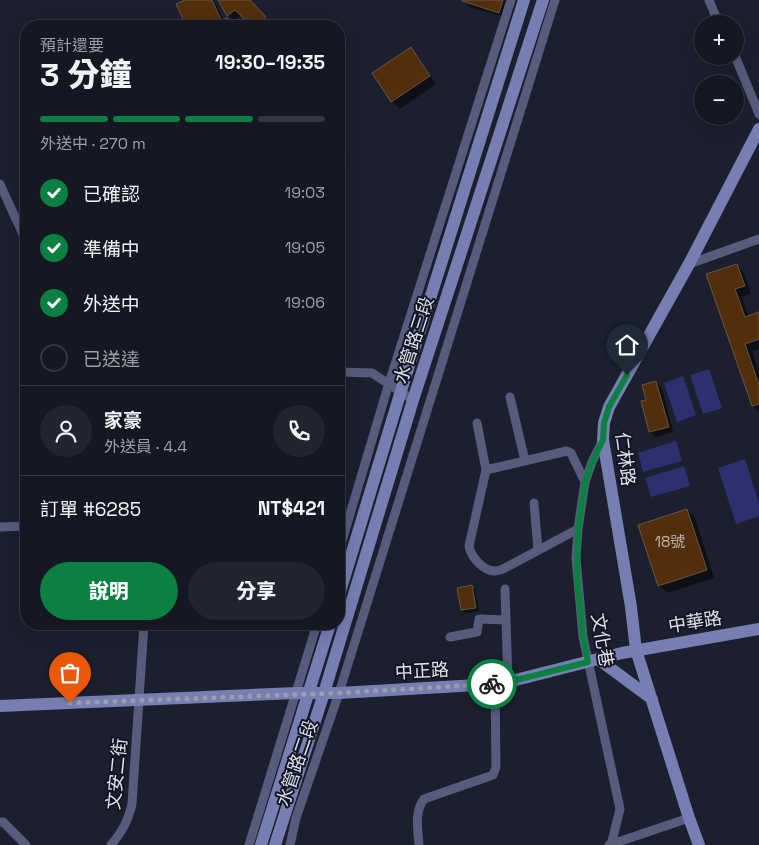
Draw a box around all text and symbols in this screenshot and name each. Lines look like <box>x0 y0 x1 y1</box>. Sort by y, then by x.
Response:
map controls <box>694 15 744 125</box>
button: + <box>694 15 744 65</box>
text: 預計還要 <box>40 35 104 56</box>
text: 19:30–19:35 <box>215 50 325 75</box>
text: 3 分鐘 <box>40 55 132 95</box>
button: − <box>694 75 744 125</box>
text: 外送中 · 270 m <box>40 133 146 154</box>
icon: check <box>40 179 68 207</box>
text: 已確認 <box>83 182 140 207</box>
text: 19:03 <box>285 182 325 203</box>
icon: check <box>40 234 68 262</box>
text: 準備中 <box>83 237 140 262</box>
text: 19:05 <box>285 237 325 258</box>
icon: check <box>40 289 68 317</box>
text: 外送中 <box>83 292 140 317</box>
text: 19:06 <box>284 292 325 313</box>
street label: 水管路三段 <box>389 293 438 386</box>
pin <box>606 324 648 375</box>
icon: home <box>613 331 641 359</box>
text: 已送達 <box>83 347 140 372</box>
button: person <box>40 405 92 457</box>
button: phone <box>273 405 325 457</box>
text: 家豪 <box>104 408 142 433</box>
street label: 仁林路 <box>611 431 640 487</box>
text: 外送員 · 4.4 <box>104 436 187 457</box>
text: NT$421 <box>258 496 325 521</box>
text: 訂單 #6285 <box>40 497 141 522</box>
house number: 18號 <box>655 532 685 551</box>
button: 說明 <box>40 562 178 620</box>
button: 分享 <box>188 562 325 620</box>
street label: 中華路 <box>666 606 723 637</box>
street label: 文化巷 <box>586 611 619 668</box>
pin <box>49 652 91 703</box>
street label: 中正路 <box>394 658 450 683</box>
icon: bag <box>56 659 84 687</box>
courier <box>467 659 517 709</box>
icon: bike <box>478 670 506 698</box>
street label: 水管路二段 <box>271 717 322 809</box>
street label: 文安二街 <box>101 737 132 811</box>

